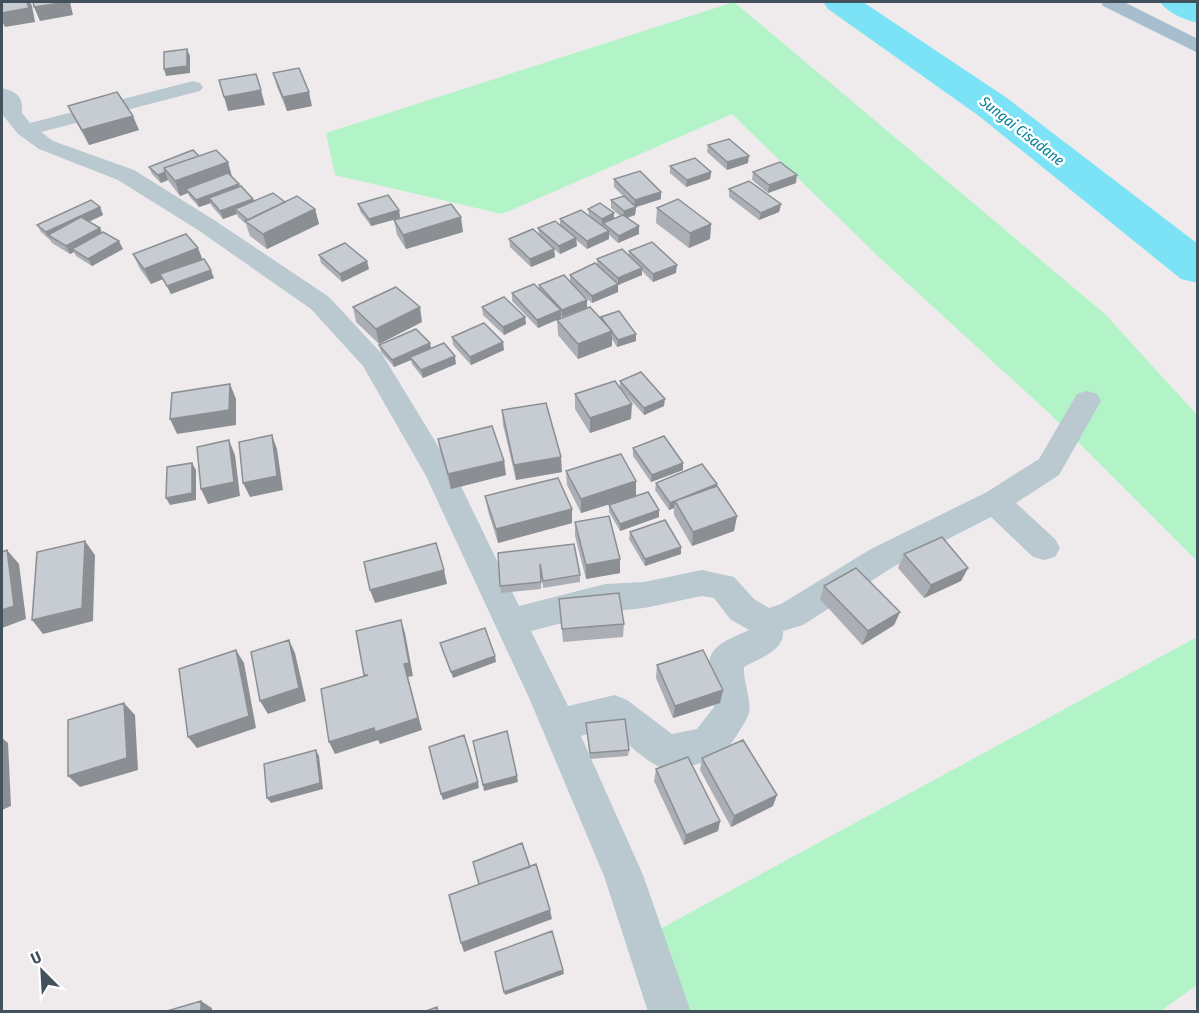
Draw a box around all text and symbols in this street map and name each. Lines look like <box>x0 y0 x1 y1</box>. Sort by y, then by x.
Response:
water label: Sungai Cisadane <box>975 92 1068 169</box>
north arrow <box>12 941 72 1001</box>
text: U <box>28 947 44 968</box>

